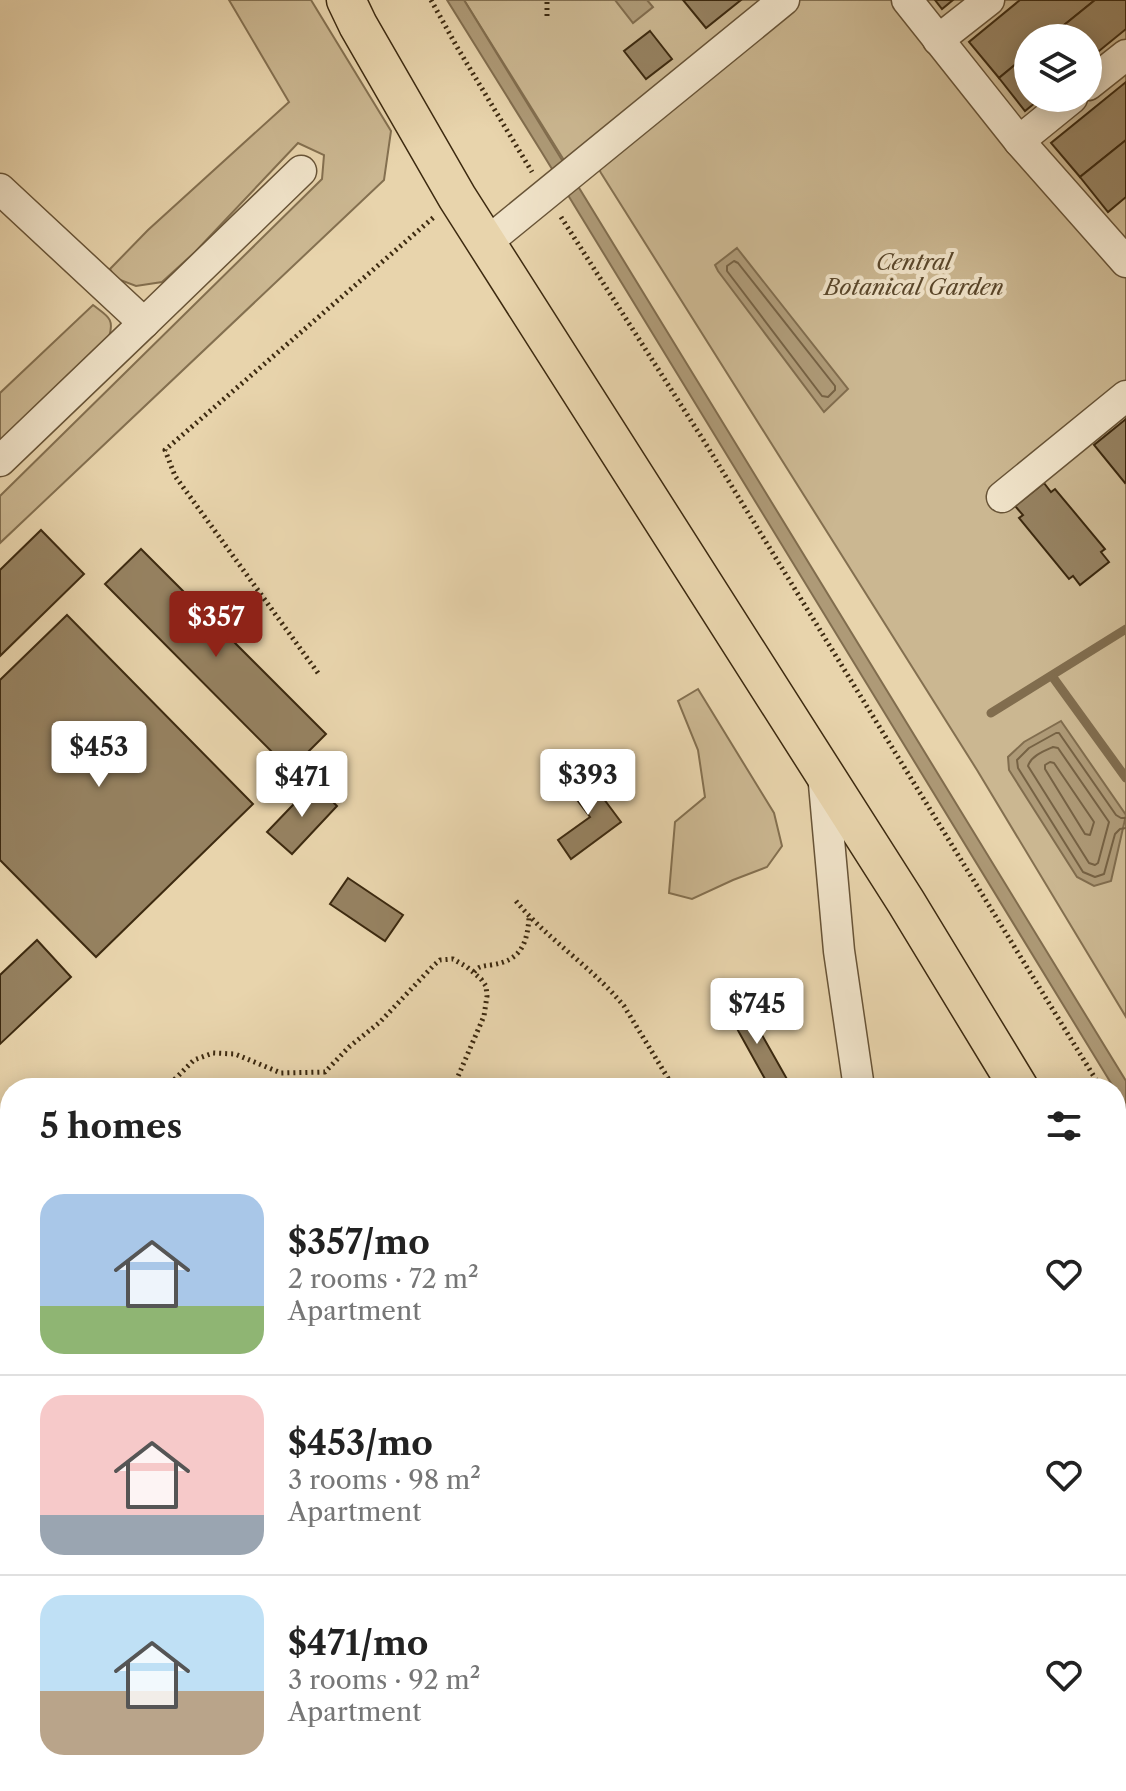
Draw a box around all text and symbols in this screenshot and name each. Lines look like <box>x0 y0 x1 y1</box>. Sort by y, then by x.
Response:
map controls <box>1014 24 1102 112</box>
button: layers <box>1014 24 1102 112</box>
park label: Central Botanical Garden <box>822 249 1004 301</box>
pin: $357 <box>169 591 263 659</box>
text: $357 <box>187 601 245 633</box>
pin: $453 <box>52 721 146 789</box>
text: $453 <box>70 731 128 763</box>
pin: $393 <box>541 749 635 817</box>
pin: $471 <box>255 751 349 819</box>
text: $393 <box>558 759 618 791</box>
text: $471 <box>274 761 330 793</box>
pin: $745 <box>710 978 804 1046</box>
text: $745 <box>729 988 786 1020</box>
icon: filters <box>1042 1104 1086 1148</box>
text: 5 homes <box>40 1105 182 1147</box>
text: $357/mo <box>288 1221 430 1263</box>
icon: home <box>104 1226 200 1322</box>
icon: heart <box>1042 1252 1086 1296</box>
text: 2 rooms · 72 m² <box>288 1263 479 1295</box>
text: Apartment <box>288 1295 421 1327</box>
text: $453/mo <box>288 1422 433 1464</box>
icon: home <box>104 1427 200 1523</box>
icon: heart <box>1042 1453 1086 1497</box>
text: 3 rooms · 98 m² <box>288 1464 481 1496</box>
text: Apartment <box>288 1496 421 1528</box>
text: $471/mo <box>288 1622 428 1664</box>
icon: home <box>104 1627 200 1723</box>
icon: heart <box>1042 1653 1086 1697</box>
text: 3 rooms · 92 m² <box>288 1664 480 1696</box>
text: Apartment <box>288 1696 421 1728</box>

